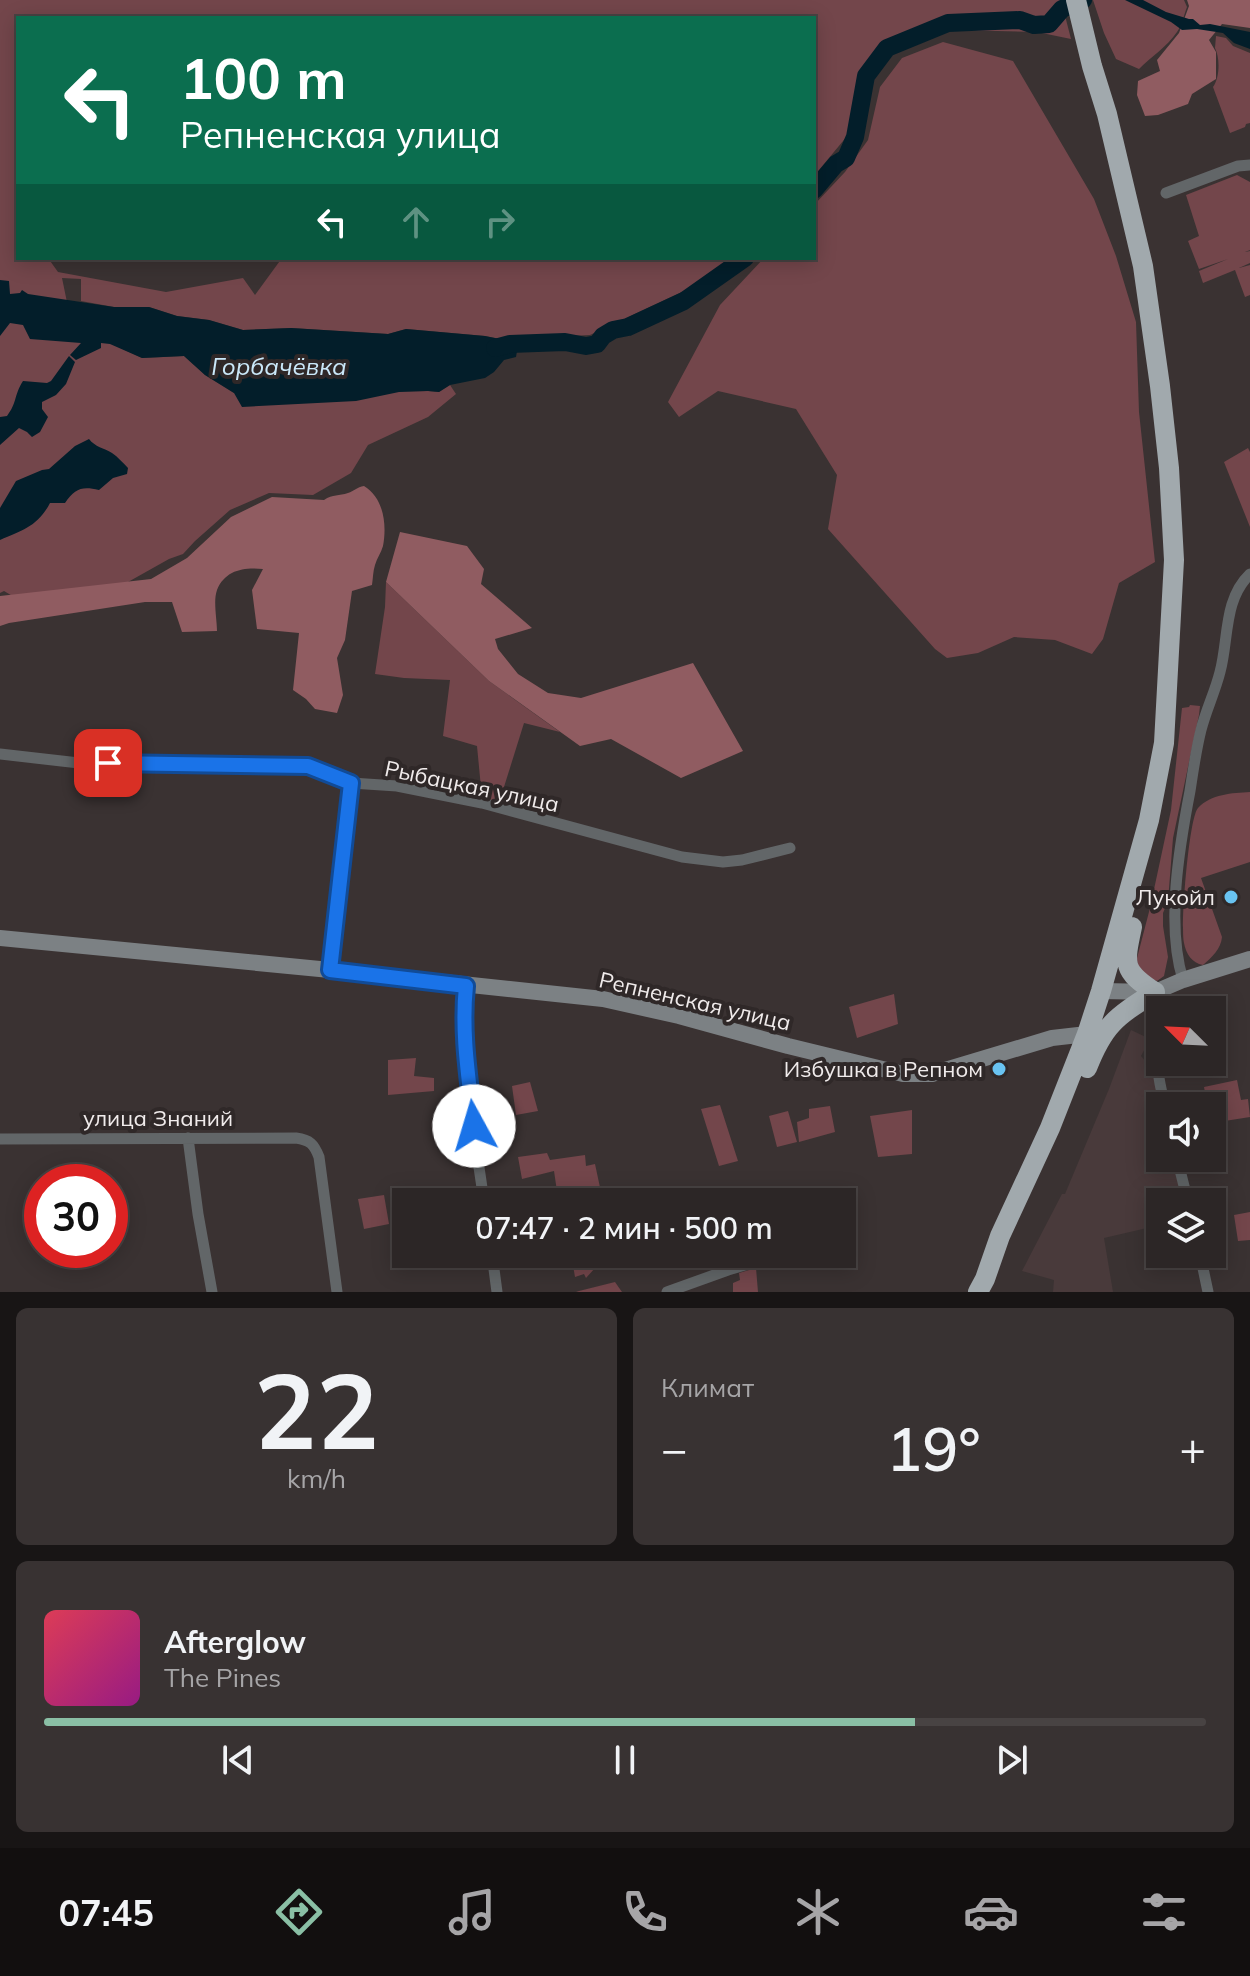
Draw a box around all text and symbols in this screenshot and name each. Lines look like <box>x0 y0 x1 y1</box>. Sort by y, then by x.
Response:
text: 100 m <box>180 43 347 113</box>
icon: left <box>48 48 152 152</box>
text: Репненская улица <box>180 112 501 157</box>
icon: left <box>310 200 354 244</box>
icon: ahead <box>394 200 438 244</box>
icon: right <box>478 200 522 244</box>
water label: Горбачёвка <box>211 351 347 381</box>
pin <box>74 729 142 797</box>
icon: arrive <box>86 741 130 785</box>
street label: Рыбацкая улица <box>382 754 562 818</box>
place label: Лукойл <box>1136 883 1215 911</box>
marker: Лукойл <box>1222 888 1240 906</box>
street label: Репненская улица <box>596 965 794 1037</box>
north arrow <box>1146 996 1226 1076</box>
map controls <box>1146 996 1226 1268</box>
place label: Избушка в Репном <box>784 1055 983 1083</box>
marker: Избушка в Репном <box>990 1060 1008 1078</box>
position arrow <box>432 1084 516 1168</box>
button: sound <box>1146 1092 1226 1172</box>
street label: улица Знаний <box>83 1104 233 1132</box>
speed limit sign: 30 <box>24 1164 128 1268</box>
button: layers <box>1146 1188 1226 1268</box>
text: 07:47 · 2 мин · 500 m <box>475 1209 773 1247</box>
text: 22 <box>254 1344 379 1475</box>
text: Климат <box>661 1371 754 1404</box>
text: 19° <box>886 1411 981 1486</box>
text: − <box>661 1421 687 1476</box>
text: + <box>1180 1421 1206 1476</box>
text: km/h <box>287 1462 346 1495</box>
text: Afterglow <box>164 1623 306 1661</box>
text: The Pines <box>164 1661 281 1694</box>
icon: previous <box>216 1738 260 1782</box>
icon: pause <box>603 1738 647 1782</box>
icon: next <box>990 1738 1034 1782</box>
icon: directions <box>271 1884 327 1940</box>
icon: music <box>444 1884 500 1940</box>
icon: phone <box>617 1884 673 1940</box>
icon: climate <box>790 1884 846 1940</box>
icon: car <box>963 1884 1019 1940</box>
icon: filters <box>1136 1884 1192 1940</box>
text: 07:45 <box>58 1890 154 1935</box>

